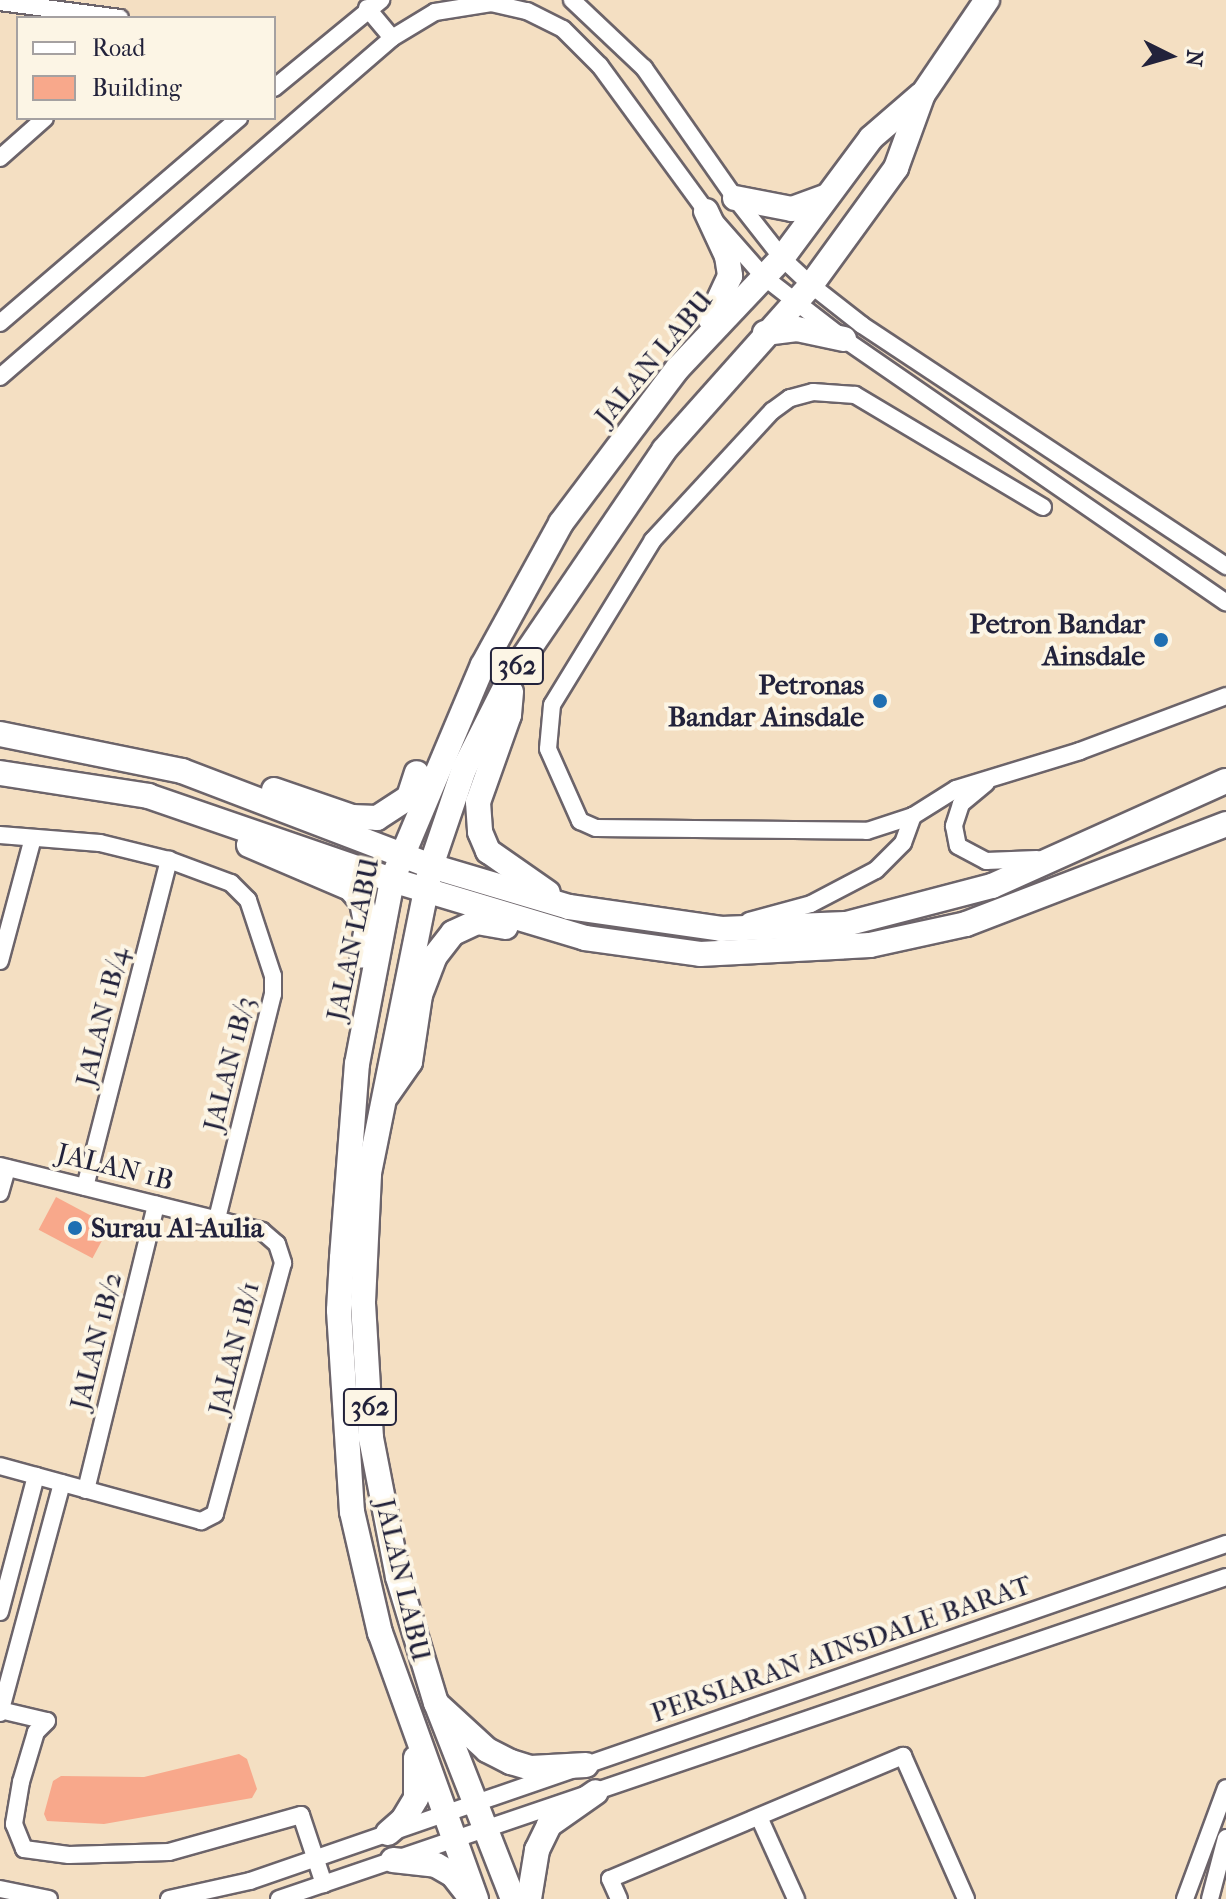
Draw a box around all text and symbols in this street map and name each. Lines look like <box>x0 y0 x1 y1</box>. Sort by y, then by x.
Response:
legend <box>16 16 276 120</box>
north arrow <box>1130 16 1210 96</box>
text: Road <box>92 34 145 62</box>
text: N <box>1180 49 1208 68</box>
text: Building <box>92 74 182 102</box>
street label: JALAN LABU <box>588 283 720 433</box>
place label: Petron Bandar Ainsdale <box>969 607 1145 673</box>
marker: Petron Bandar Ainsdale <box>1152 631 1170 649</box>
road number: 362 <box>489 644 545 688</box>
place label: Petronas Bandar Ainsdale <box>668 668 864 734</box>
marker: Petronas Bandar Ainsdale <box>871 692 889 710</box>
street label: JALAN LABU <box>319 854 387 1024</box>
street label: JALAN 1B/4 <box>69 944 135 1090</box>
street label: JALAN 1B/3 <box>196 993 262 1135</box>
street label: JALAN 1B <box>53 1136 177 1198</box>
place label: Surau Al-Aulia <box>91 1211 264 1245</box>
marker: Surau Al-Aulia <box>66 1219 84 1237</box>
street label: JALAN 1B/2 <box>63 1269 129 1413</box>
street label: JALAN 1B/1 <box>201 1278 267 1418</box>
road number: 362 <box>342 1385 398 1429</box>
street label: JALAN LABU <box>368 1495 438 1665</box>
street label: PERSIARAN AINSDALE BARAT <box>647 1568 1035 1730</box>

